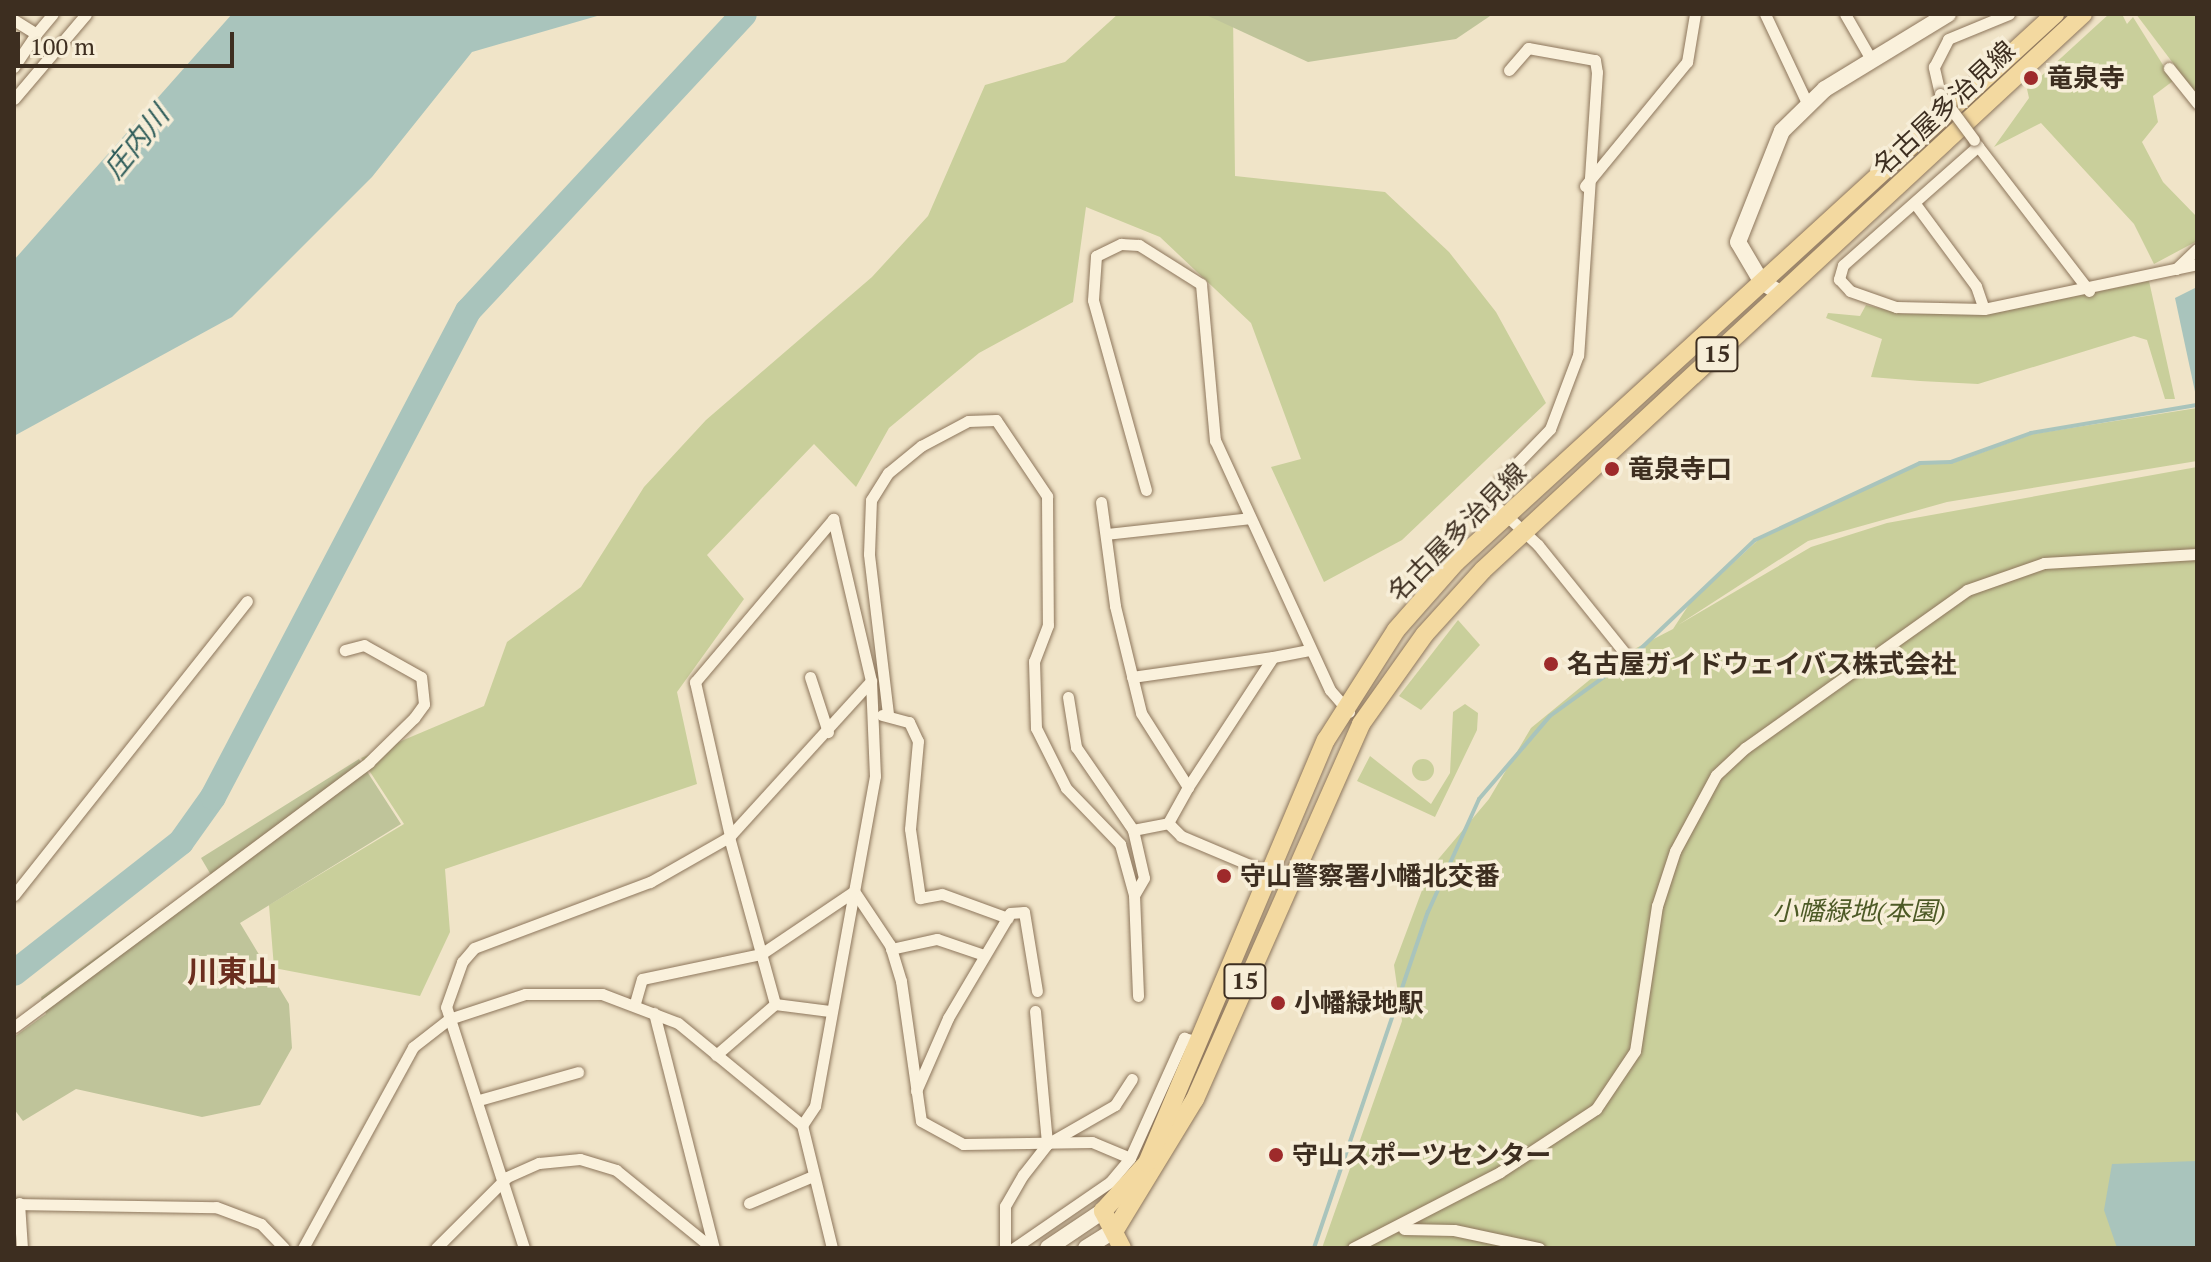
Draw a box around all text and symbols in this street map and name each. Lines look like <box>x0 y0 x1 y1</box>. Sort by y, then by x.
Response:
scale bar <box>20 16 238 66</box>
text: 100 m <box>30 30 95 62</box>
street label: 名古屋多治見線 <box>1867 35 2021 181</box>
place label: 竜泉寺 <box>2047 62 2125 94</box>
marker: 竜泉寺 <box>2022 69 2040 87</box>
water label: 庄内川 <box>97 99 175 185</box>
road number: 15 <box>1695 334 1739 374</box>
place label: 竜泉寺口 <box>1628 453 1732 485</box>
street label: 名古屋多治見線 <box>1382 457 1532 607</box>
marker: 竜泉寺口 <box>1603 460 1621 478</box>
place label: 名古屋ガイドウェイバス株式会社 <box>1567 648 1957 680</box>
marker: 名古屋ガイドウェイバス株式会社 <box>1542 655 1560 673</box>
place label: 守山警察署小幡北交番 <box>1240 860 1500 892</box>
marker: 守山警察署小幡北交番 <box>1215 867 1233 885</box>
park label: 小幡緑地(本園) <box>1772 895 1946 927</box>
district label: 川東山 <box>187 953 277 989</box>
road number: 15 <box>1223 961 1267 1001</box>
place label: 小幡緑地駅 <box>1294 987 1424 1019</box>
marker: 小幡緑地駅 <box>1269 994 1287 1012</box>
place label: 守山スポーツセンター <box>1292 1139 1552 1171</box>
marker: 守山スポーツセンター <box>1267 1146 1285 1164</box>

